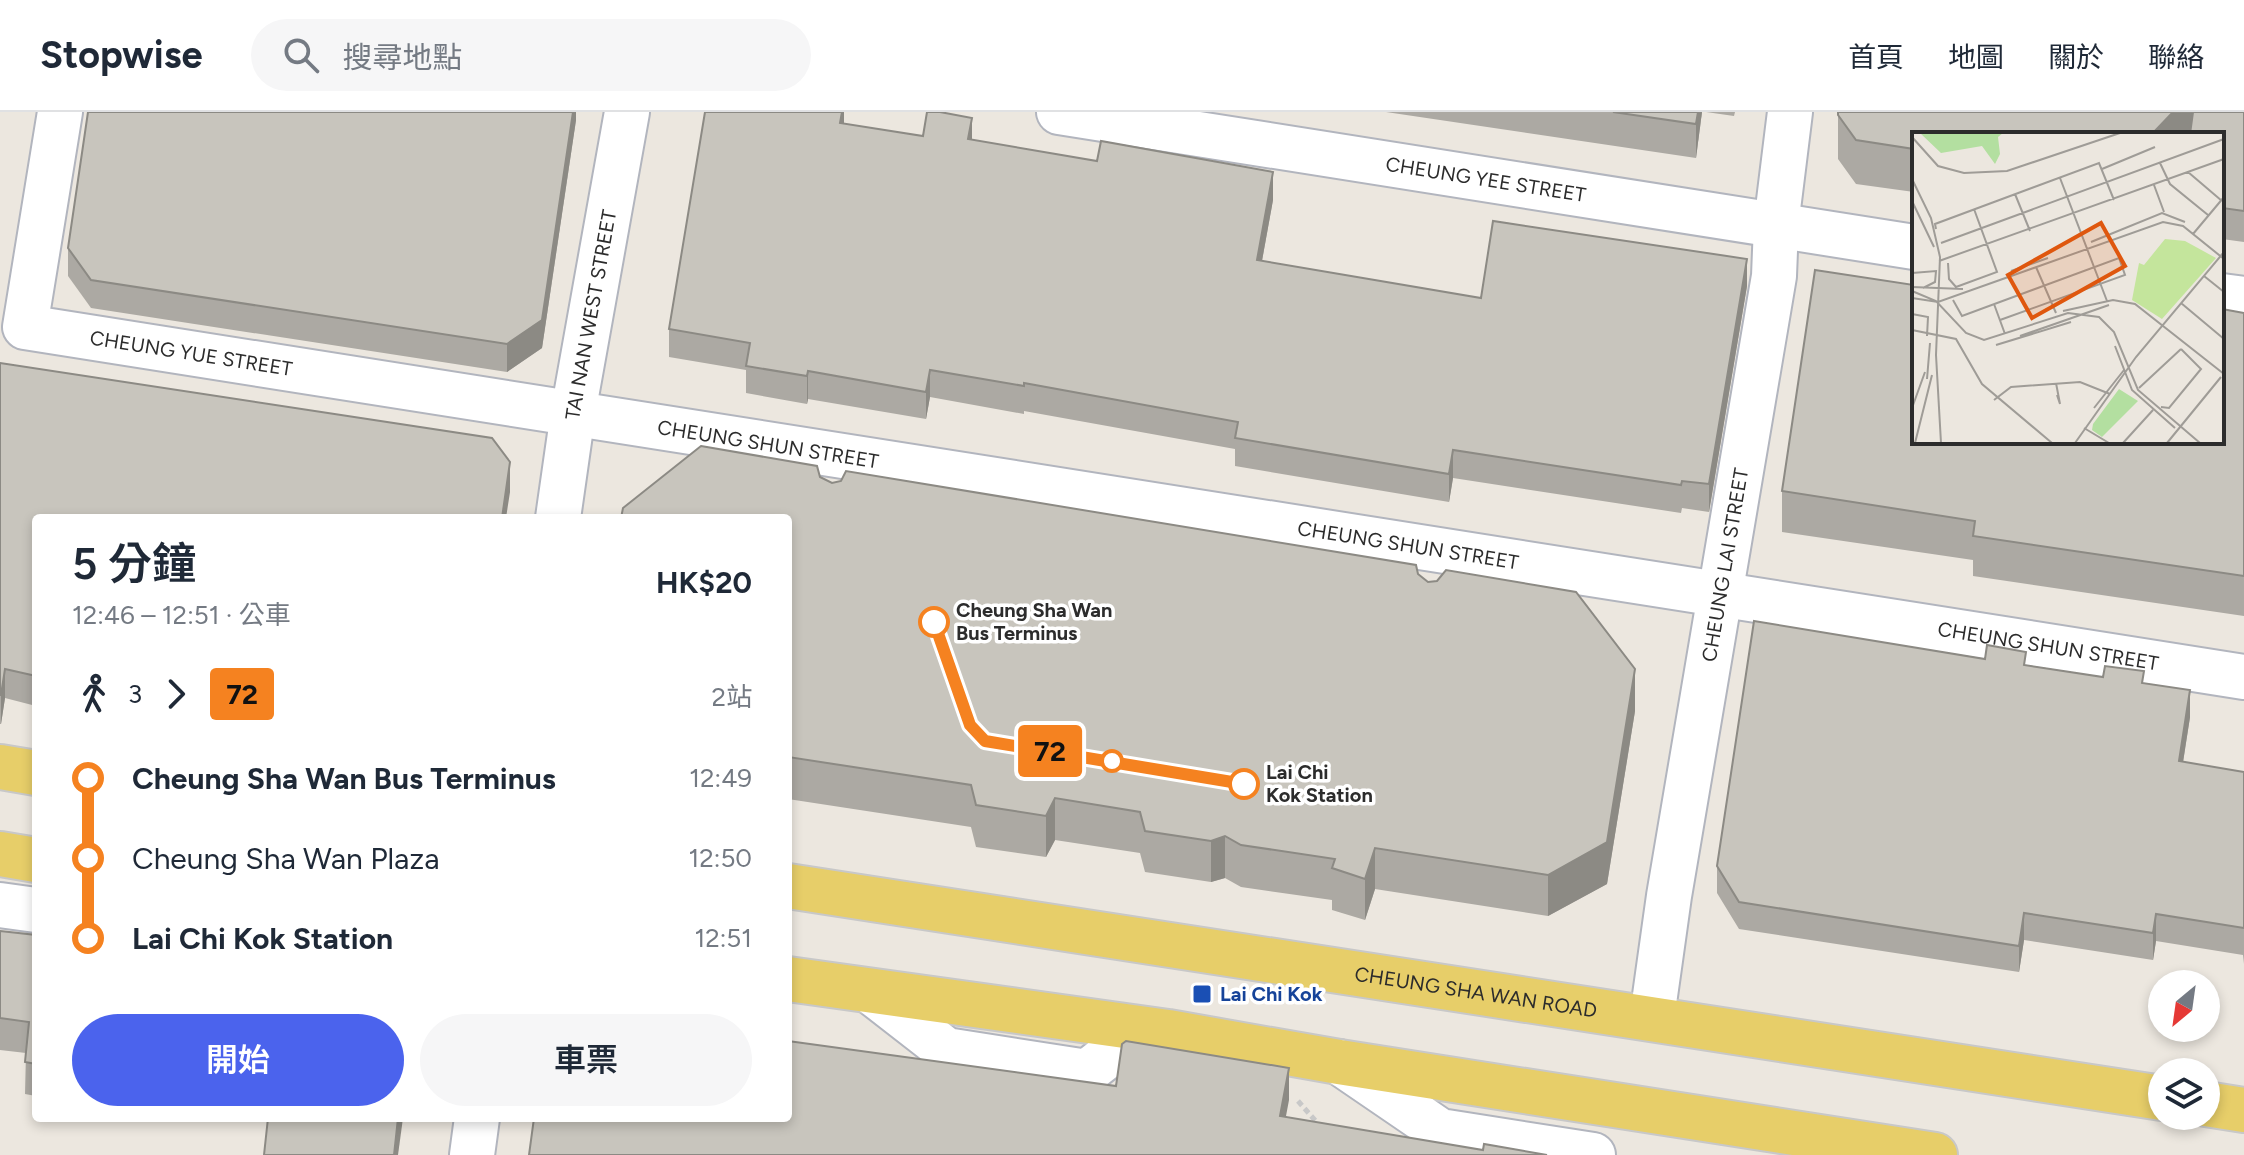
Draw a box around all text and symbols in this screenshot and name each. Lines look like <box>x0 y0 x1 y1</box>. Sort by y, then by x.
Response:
search box <box>251 19 811 91</box>
text: Stopwise <box>40 32 203 78</box>
icon: search <box>279 33 323 77</box>
text: 搜尋地點 <box>343 39 463 76</box>
text: 首頁 <box>1848 40 1904 74</box>
text: 地圖 <box>1948 40 2004 74</box>
text: 關於 <box>2048 40 2104 74</box>
text: 聯絡 <box>2148 40 2204 74</box>
inset map <box>1912 132 2224 444</box>
street label: CHEUNG YEE STREET <box>1384 152 1588 207</box>
street label: TAI NAN WEST STREET <box>560 208 621 421</box>
street label: CHEUNG YUE STREET <box>88 325 294 381</box>
street label: CHEUNG SHUN STREET <box>656 415 880 473</box>
street label: CHEUNG LAI STREET <box>1697 466 1753 664</box>
street label: CHEUNG SHUN STREET <box>1296 516 1520 574</box>
text: 5 分鐘 <box>72 537 196 590</box>
text: HK$20 <box>656 564 752 601</box>
place label: Cheung Sha Wan Bus Terminus <box>956 598 1112 645</box>
text: 12:46 – 12:51 · 公車 <box>72 599 291 631</box>
marker: Cheung Sha Wan Bus Terminus <box>919 607 949 637</box>
street label: CHEUNG SHUN STREET <box>1936 617 2160 675</box>
icon: walk <box>72 672 116 716</box>
icon: forward <box>154 672 198 716</box>
text: 72 <box>226 677 258 711</box>
text: 3 <box>128 678 142 710</box>
text: 2站 <box>711 681 752 713</box>
line badge: 72 <box>1014 725 1086 777</box>
text: 72 <box>1034 734 1066 768</box>
unlabelled marker <box>1101 750 1123 772</box>
text: Cheung Sha Wan Bus Terminus <box>132 760 556 797</box>
place label: Lai Chi Kok Station <box>1266 760 1373 807</box>
text: 12:49 <box>689 762 752 794</box>
marker: Lai Chi Kok Station <box>1229 769 1259 799</box>
text: Cheung Sha Wan Plaza <box>132 840 439 877</box>
text: 12:50 <box>689 842 752 874</box>
text: Lai Chi Kok Station <box>132 920 393 957</box>
text: 12:51 <box>694 922 752 954</box>
street label: CHEUNG SHA WAN ROAD <box>1353 962 1599 1023</box>
north arrow <box>2148 970 2220 1042</box>
map controls <box>2148 970 2220 1130</box>
place label: Lai Chi Kok <box>1220 982 1323 1006</box>
marker: Lai Chi Kok <box>1191 983 1213 1005</box>
button: 開始 <box>72 1014 404 1106</box>
button: 車票 <box>420 1014 752 1106</box>
button: layers <box>2148 1058 2220 1130</box>

